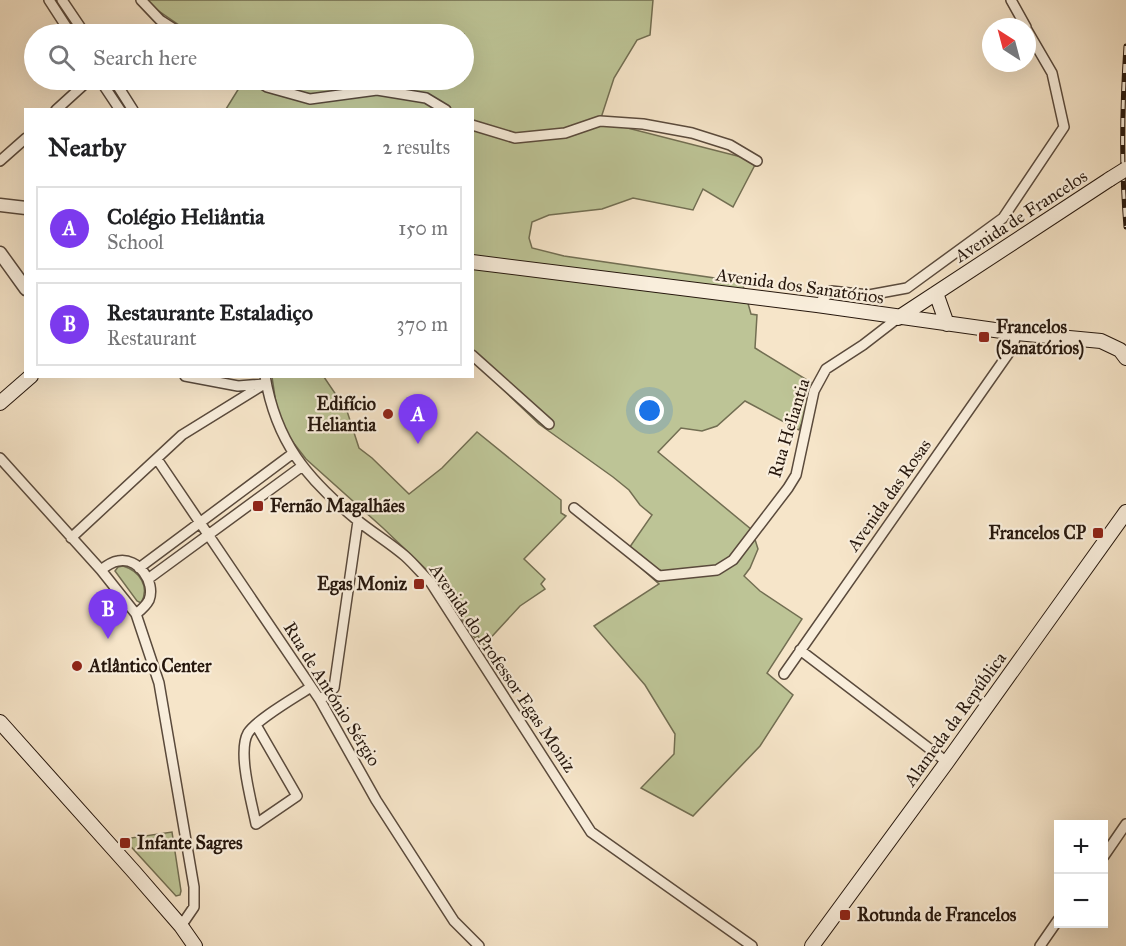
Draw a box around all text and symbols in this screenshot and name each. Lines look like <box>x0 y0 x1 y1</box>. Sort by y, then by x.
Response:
north arrow <box>982 18 1036 72</box>
search box <box>24 24 474 90</box>
icon: search <box>45 41 78 74</box>
text: Search here <box>93 44 197 71</box>
text: Nearby <box>48 131 126 163</box>
text: 2 results <box>382 135 450 159</box>
street label: Avenida de Francelos <box>950 165 1092 268</box>
text: Colégio Heliântia <box>107 203 265 230</box>
text: A <box>63 216 76 240</box>
text: 150 m <box>398 216 448 240</box>
text: School <box>107 230 164 254</box>
street label: Avenida dos Sanatórios <box>714 263 885 309</box>
text: Restaurante Estaladiço <box>107 299 313 326</box>
text: B <box>63 312 76 336</box>
text: 370 m <box>397 312 448 336</box>
place label: Francelos (Sanatórios) <box>996 316 1084 360</box>
text: Restaurant <box>107 326 197 350</box>
marker: Francelos (Sanatórios) <box>977 330 991 344</box>
street label: Rua Heliantia <box>764 375 815 480</box>
place label: Edifício Heliantia <box>307 393 376 436</box>
pin: A <box>398 394 438 444</box>
your location <box>635 396 664 425</box>
marker: Edifício Heliantia <box>381 407 395 421</box>
street label: Avenida das Rosas <box>842 435 936 556</box>
place label: Fernão Magalhães <box>270 495 405 518</box>
marker: Fernão Magalhães <box>251 499 265 513</box>
place label: Francelos CP <box>988 522 1087 544</box>
marker: Francelos CP <box>1091 526 1105 540</box>
street label: Avenida do Professor Egas Moniz <box>423 559 581 777</box>
place label: Egas Moniz <box>317 573 408 596</box>
marker: Egas Moniz <box>412 577 426 591</box>
pin: B <box>88 590 128 639</box>
street label: Rua de António Sérgio <box>278 618 385 771</box>
street label: Alameda da República <box>898 647 1011 791</box>
place label: Atlântico Center <box>88 655 213 677</box>
marker: Atlântico Center <box>70 659 84 673</box>
map controls <box>1054 820 1108 928</box>
button: + <box>1054 820 1108 874</box>
place label: Infante Sagres <box>137 832 243 855</box>
marker: Infante Sagres <box>118 836 132 850</box>
button: − <box>1054 874 1108 928</box>
place label: Rotunda de Francelos <box>857 904 1017 926</box>
marker: Rotunda de Francelos <box>838 908 852 922</box>

